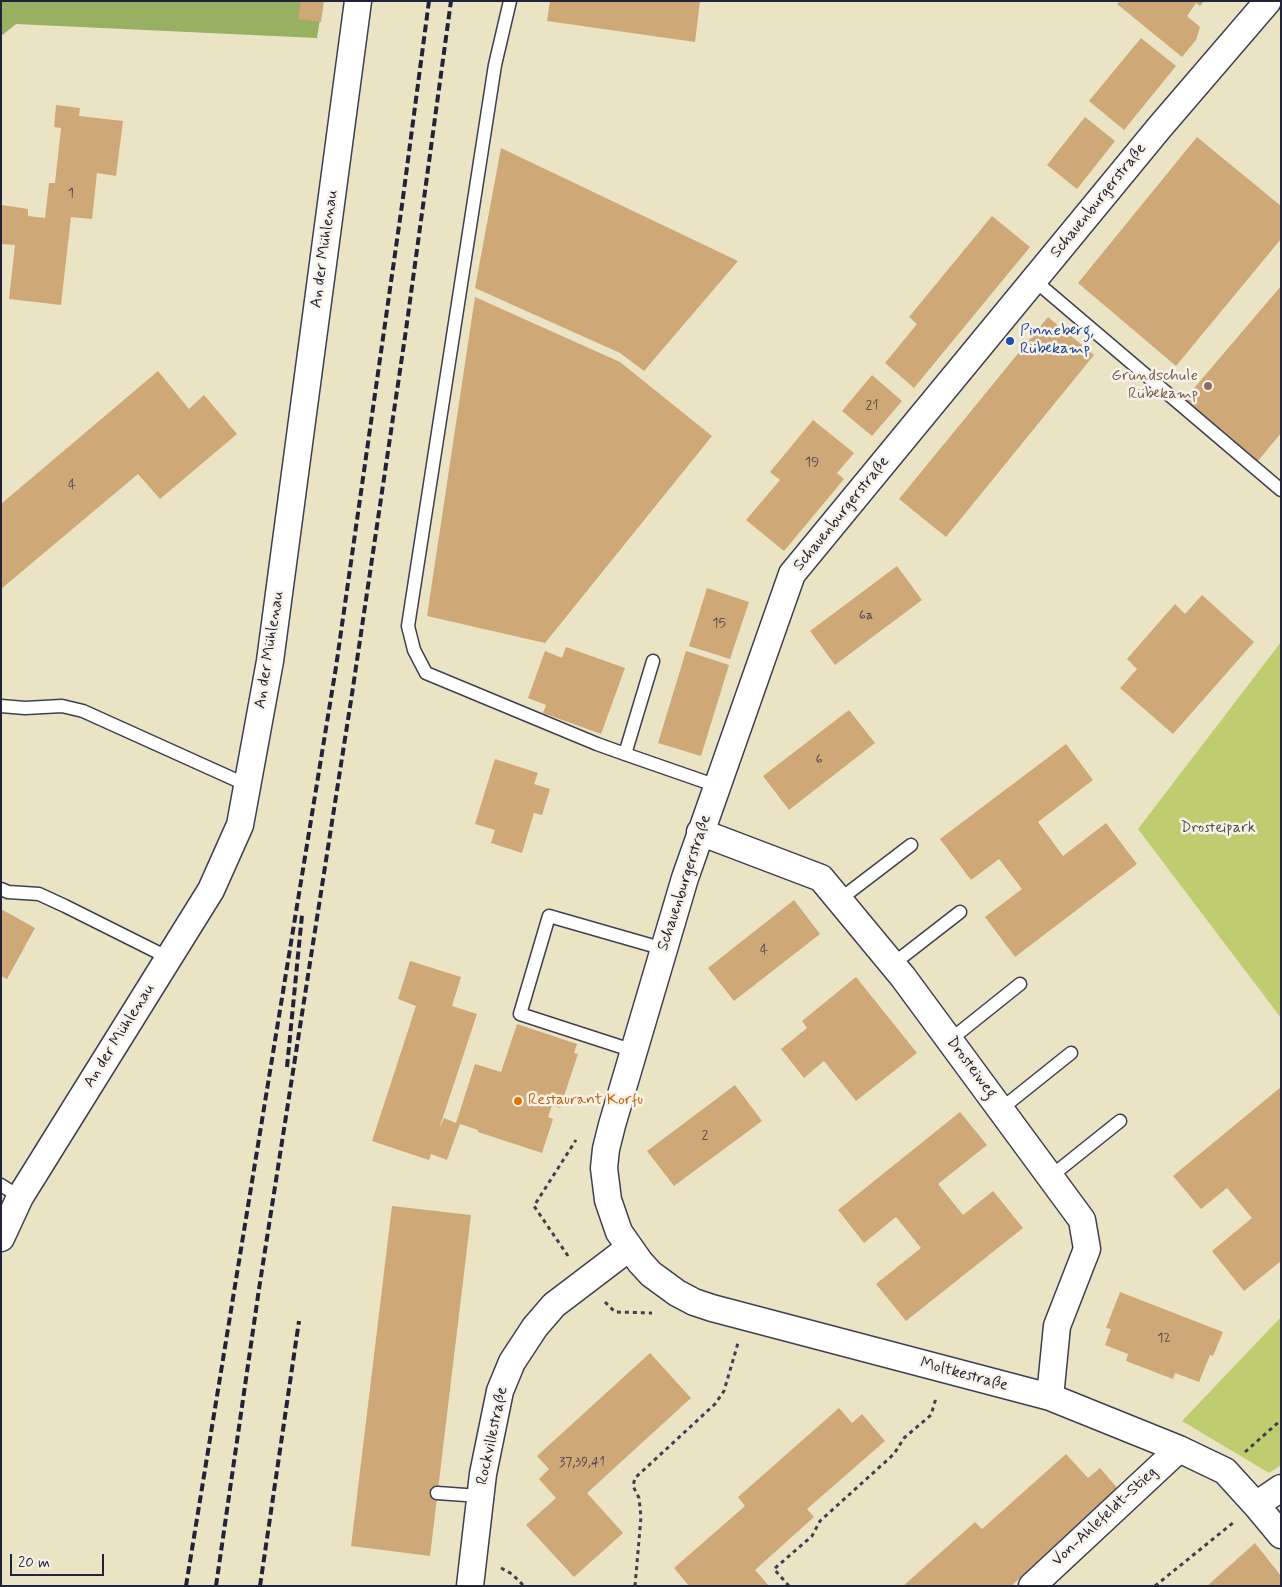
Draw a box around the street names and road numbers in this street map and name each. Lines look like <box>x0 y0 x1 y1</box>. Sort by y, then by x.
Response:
street label: Schauenburgerstraße <box>1047 140 1151 262</box>
street label: An der Mühlenau <box>307 189 343 309</box>
street label: Schauenburgerstraße <box>790 453 894 575</box>
street label: An der Mühlenau <box>251 590 289 710</box>
street label: Schauenburgerstraße <box>654 813 716 953</box>
street label: An der Mühlenau <box>80 980 160 1092</box>
street label: Drosteiweg <box>942 1033 1000 1103</box>
street label: Moltkestraße <box>918 1354 1010 1396</box>
street label: Rockvillestraße <box>473 1385 513 1487</box>
street label: Von-Ahlefeldt-Stieg <box>1048 1463 1162 1571</box>

